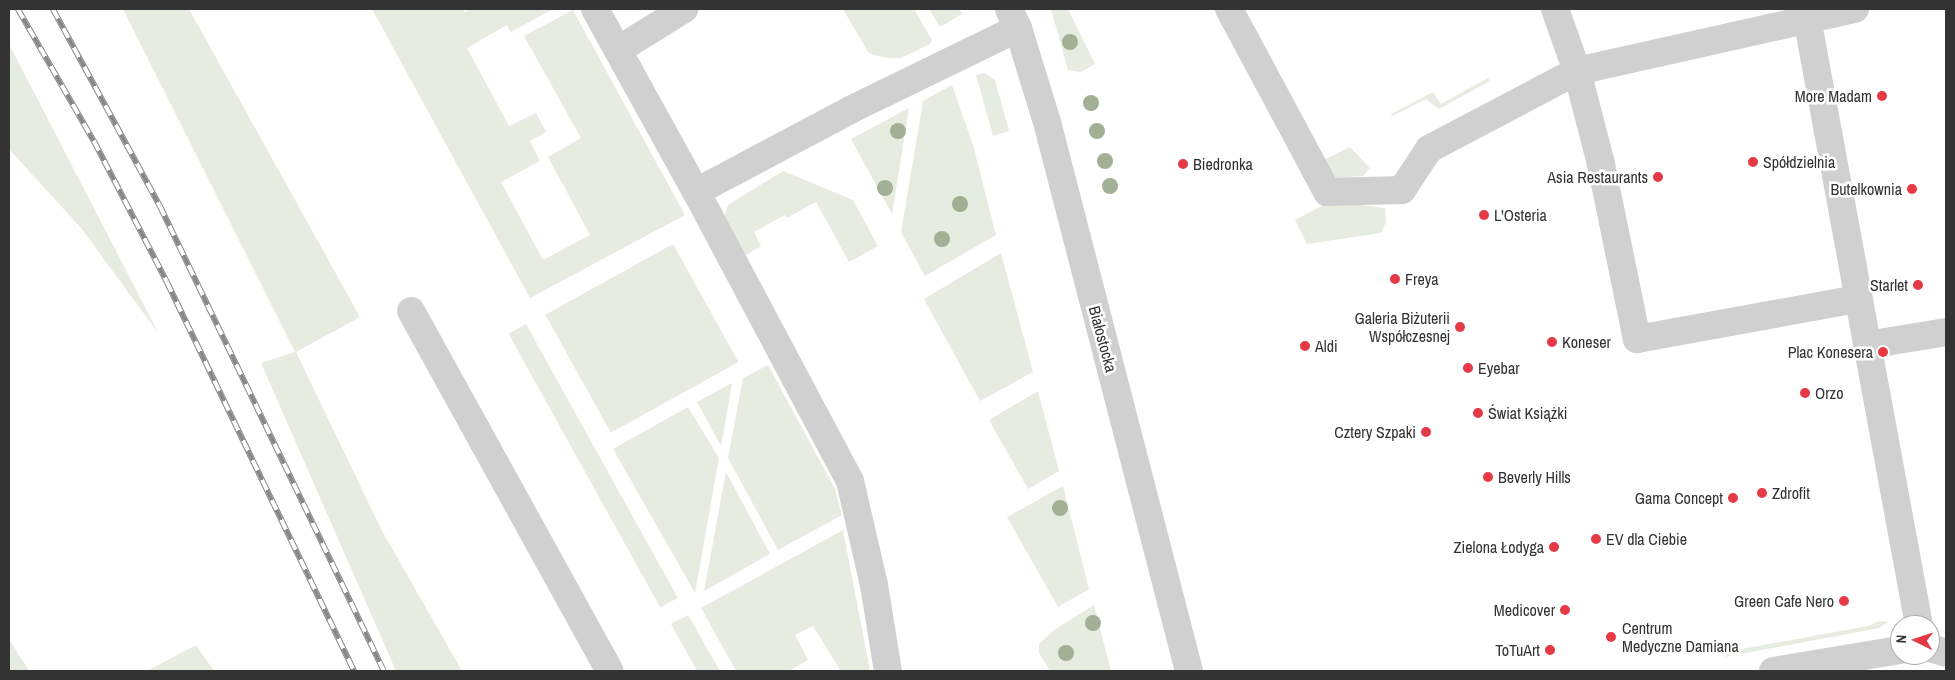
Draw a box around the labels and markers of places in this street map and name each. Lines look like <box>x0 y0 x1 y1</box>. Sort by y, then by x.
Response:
place label: More Madam <box>1795 86 1872 106</box>
marker: More Madam <box>1876 90 1888 102</box>
place label: Spółdzielnia <box>1763 152 1835 172</box>
place label: Biedronka <box>1193 154 1253 174</box>
marker: Spółdzielnia <box>1747 156 1759 168</box>
marker: Biedronka <box>1177 158 1189 170</box>
place label: Asia Restaurants <box>1547 167 1648 187</box>
marker: Asia Restaurants <box>1652 171 1664 183</box>
place label: Butelkownia <box>1831 179 1902 199</box>
marker: Butelkownia <box>1906 183 1918 195</box>
place label: L'Osteria <box>1494 205 1547 225</box>
marker: L'Osteria <box>1478 209 1490 221</box>
place label: Freya <box>1405 269 1439 289</box>
marker: Freya <box>1389 273 1401 285</box>
place label: Starlet <box>1870 275 1908 295</box>
marker: Starlet <box>1912 279 1924 291</box>
place label: Galeria Biżuterii Współczesnej <box>1354 308 1450 346</box>
marker: Galeria Biżuterii Współczesnej <box>1454 321 1466 333</box>
place label: Koneser <box>1562 332 1611 352</box>
place label: Aldi <box>1315 336 1338 356</box>
marker: Koneser <box>1546 336 1558 348</box>
marker: Aldi <box>1299 340 1311 352</box>
place label: Plac Konesera <box>1788 342 1873 362</box>
marker: Plac Konesera <box>1877 346 1889 358</box>
place label: Eyebar <box>1478 358 1520 378</box>
marker: Eyebar <box>1462 362 1474 374</box>
place label: Orzo <box>1815 383 1843 403</box>
marker: Orzo <box>1799 387 1811 399</box>
place label: Świat Książki <box>1488 403 1567 423</box>
marker: Świat Książki <box>1472 407 1484 419</box>
place label: Cztery Szpaki <box>1334 422 1416 442</box>
marker: Cztery Szpaki <box>1420 426 1432 438</box>
place label: Beverly Hills <box>1498 467 1571 487</box>
marker: Beverly Hills <box>1482 471 1494 483</box>
place label: Zdrofit <box>1772 483 1810 503</box>
marker: Zdrofit <box>1756 487 1768 499</box>
place label: Gama Concept <box>1635 488 1723 508</box>
marker: Gama Concept <box>1727 492 1739 504</box>
place label: EV dla Ciebie <box>1606 529 1687 549</box>
marker: EV dla Ciebie <box>1590 533 1602 545</box>
place label: Zielona Łodyga <box>1454 537 1544 557</box>
marker: Zielona Łodyga <box>1548 541 1560 553</box>
place label: Green Cafe Nero <box>1734 591 1834 611</box>
marker: Green Cafe Nero <box>1838 595 1850 607</box>
place label: Medicover <box>1494 600 1555 620</box>
marker: Medicover <box>1559 604 1571 616</box>
place label: Centrum Medyczne Damiana <box>1622 618 1739 656</box>
marker: Centrum Medyczne Damiana <box>1604 630 1618 644</box>
place label: ToTuArt <box>1495 640 1540 660</box>
marker: ToTuArt <box>1544 644 1556 656</box>

